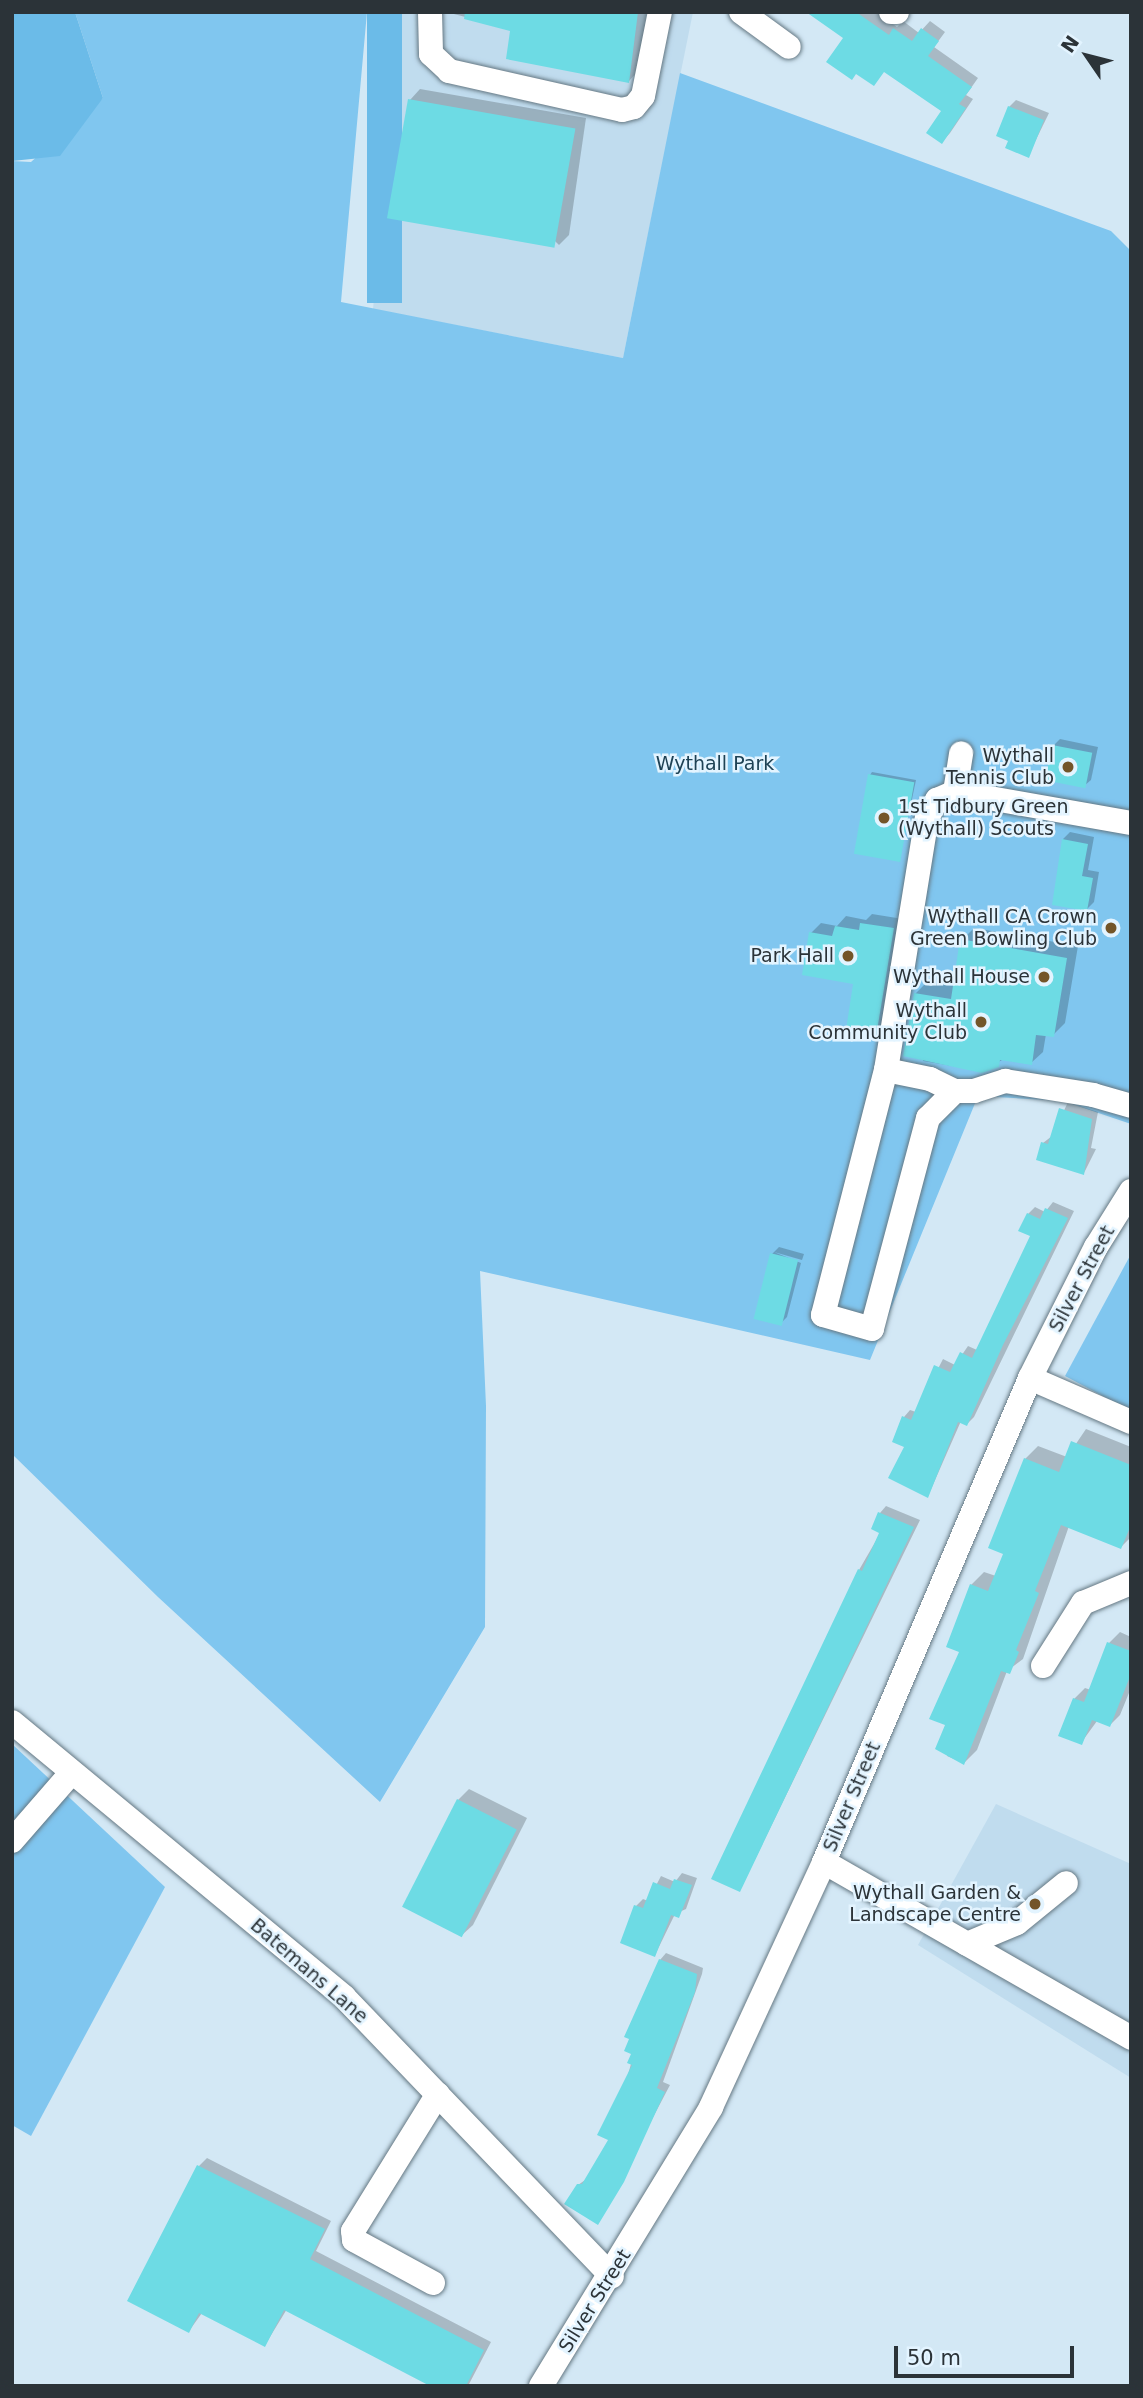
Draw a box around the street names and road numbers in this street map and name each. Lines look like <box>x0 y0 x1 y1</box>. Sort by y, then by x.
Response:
street label: Silver Street <box>1044 1222 1120 1336</box>
street label: Silver Street <box>819 1739 885 1855</box>
street label: Batemans Lane <box>246 1914 372 2028</box>
street label: Silver Street <box>554 2245 636 2357</box>

